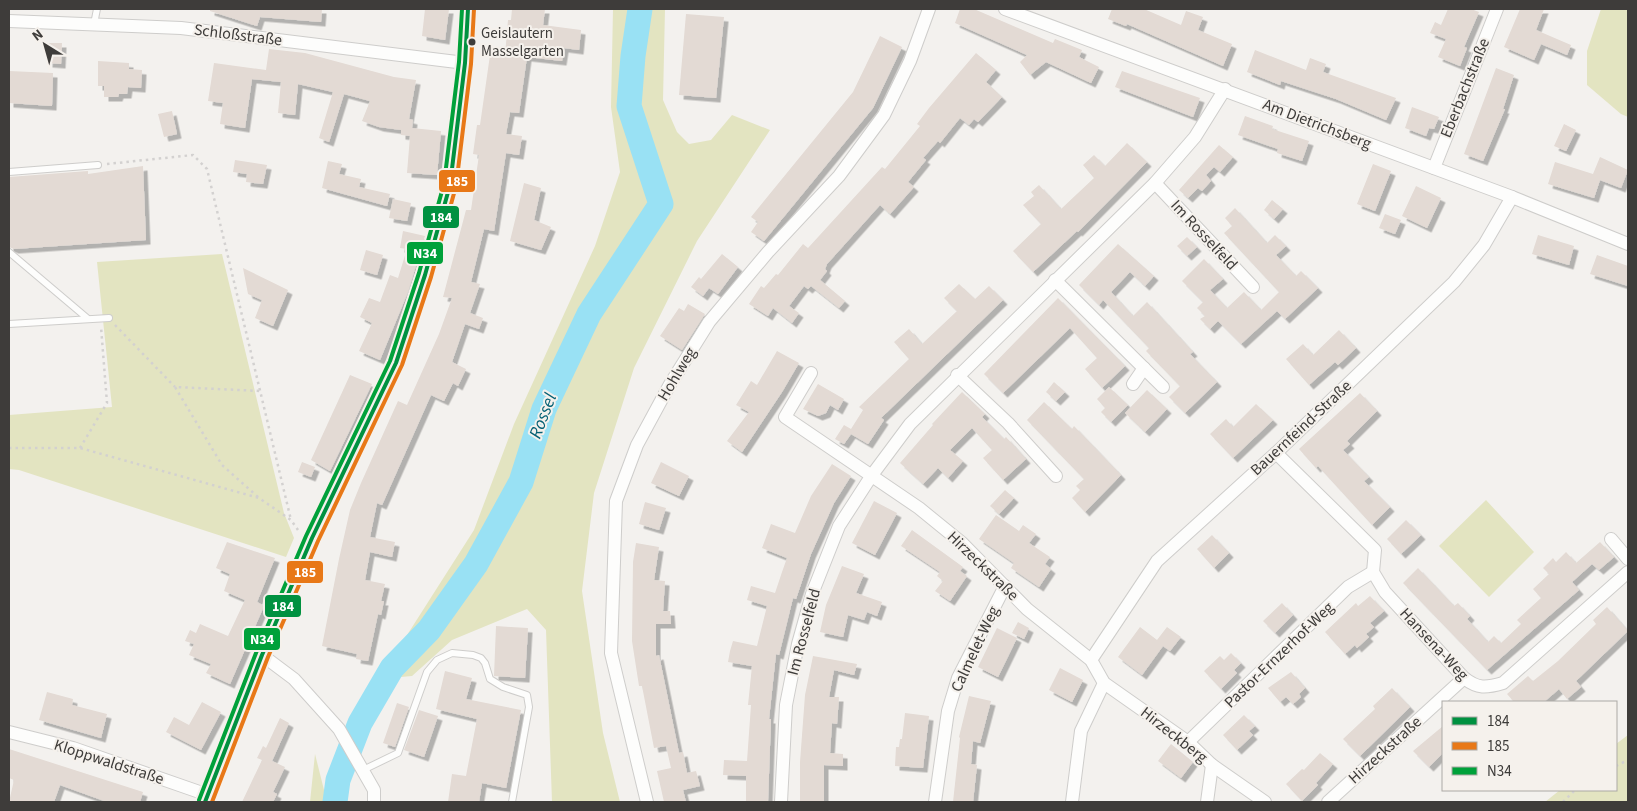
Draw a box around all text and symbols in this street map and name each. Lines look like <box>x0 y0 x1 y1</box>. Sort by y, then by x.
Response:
street label: Schloßstraße <box>193 19 283 51</box>
north arrow <box>20 20 70 70</box>
place label: Geislautern Masselgarten <box>481 23 564 62</box>
text: N <box>28 25 48 46</box>
street label: Eberbachstraße <box>1435 35 1495 141</box>
marker: Geislautern Masselgarten <box>467 37 477 47</box>
street label: Am Dietrichsberg <box>1260 93 1374 155</box>
line badge: 185 <box>438 169 476 193</box>
text: 185 <box>446 172 468 192</box>
street label: Im Rosselfeld <box>1166 195 1242 275</box>
line badge: 184 <box>422 205 460 229</box>
text: 184 <box>430 208 453 228</box>
line badge: N34 <box>406 241 444 265</box>
text: N34 <box>413 244 438 264</box>
street label: Hohlweg <box>652 343 702 405</box>
street label: Bauernfeind-Straße <box>1246 375 1356 481</box>
water label: Rossel <box>523 389 563 442</box>
street label: Hirzeckstraße <box>942 526 1024 606</box>
line badge: 185 <box>286 560 324 584</box>
text: 185 <box>294 563 316 583</box>
street label: Im Rosselfeld <box>782 586 826 678</box>
line badge: 184 <box>264 594 302 618</box>
text: 184 <box>272 597 295 617</box>
street label: Pastor-Ernzerhof-Weg <box>1219 597 1339 713</box>
street label: Calmelet-Weg <box>945 602 1005 696</box>
street label: Hansena-Weg <box>1395 603 1473 685</box>
line badge: N34 <box>243 627 281 651</box>
text: N34 <box>250 630 275 650</box>
legend <box>1442 701 1617 791</box>
street label: Hirzeckberg <box>1136 702 1212 768</box>
street label: Hirzeckstraße <box>1344 711 1427 789</box>
text: 184 <box>1487 711 1510 732</box>
street label: Kloppwaldstraße <box>51 734 167 790</box>
text: 185 <box>1487 736 1509 757</box>
text: N34 <box>1487 761 1512 782</box>

